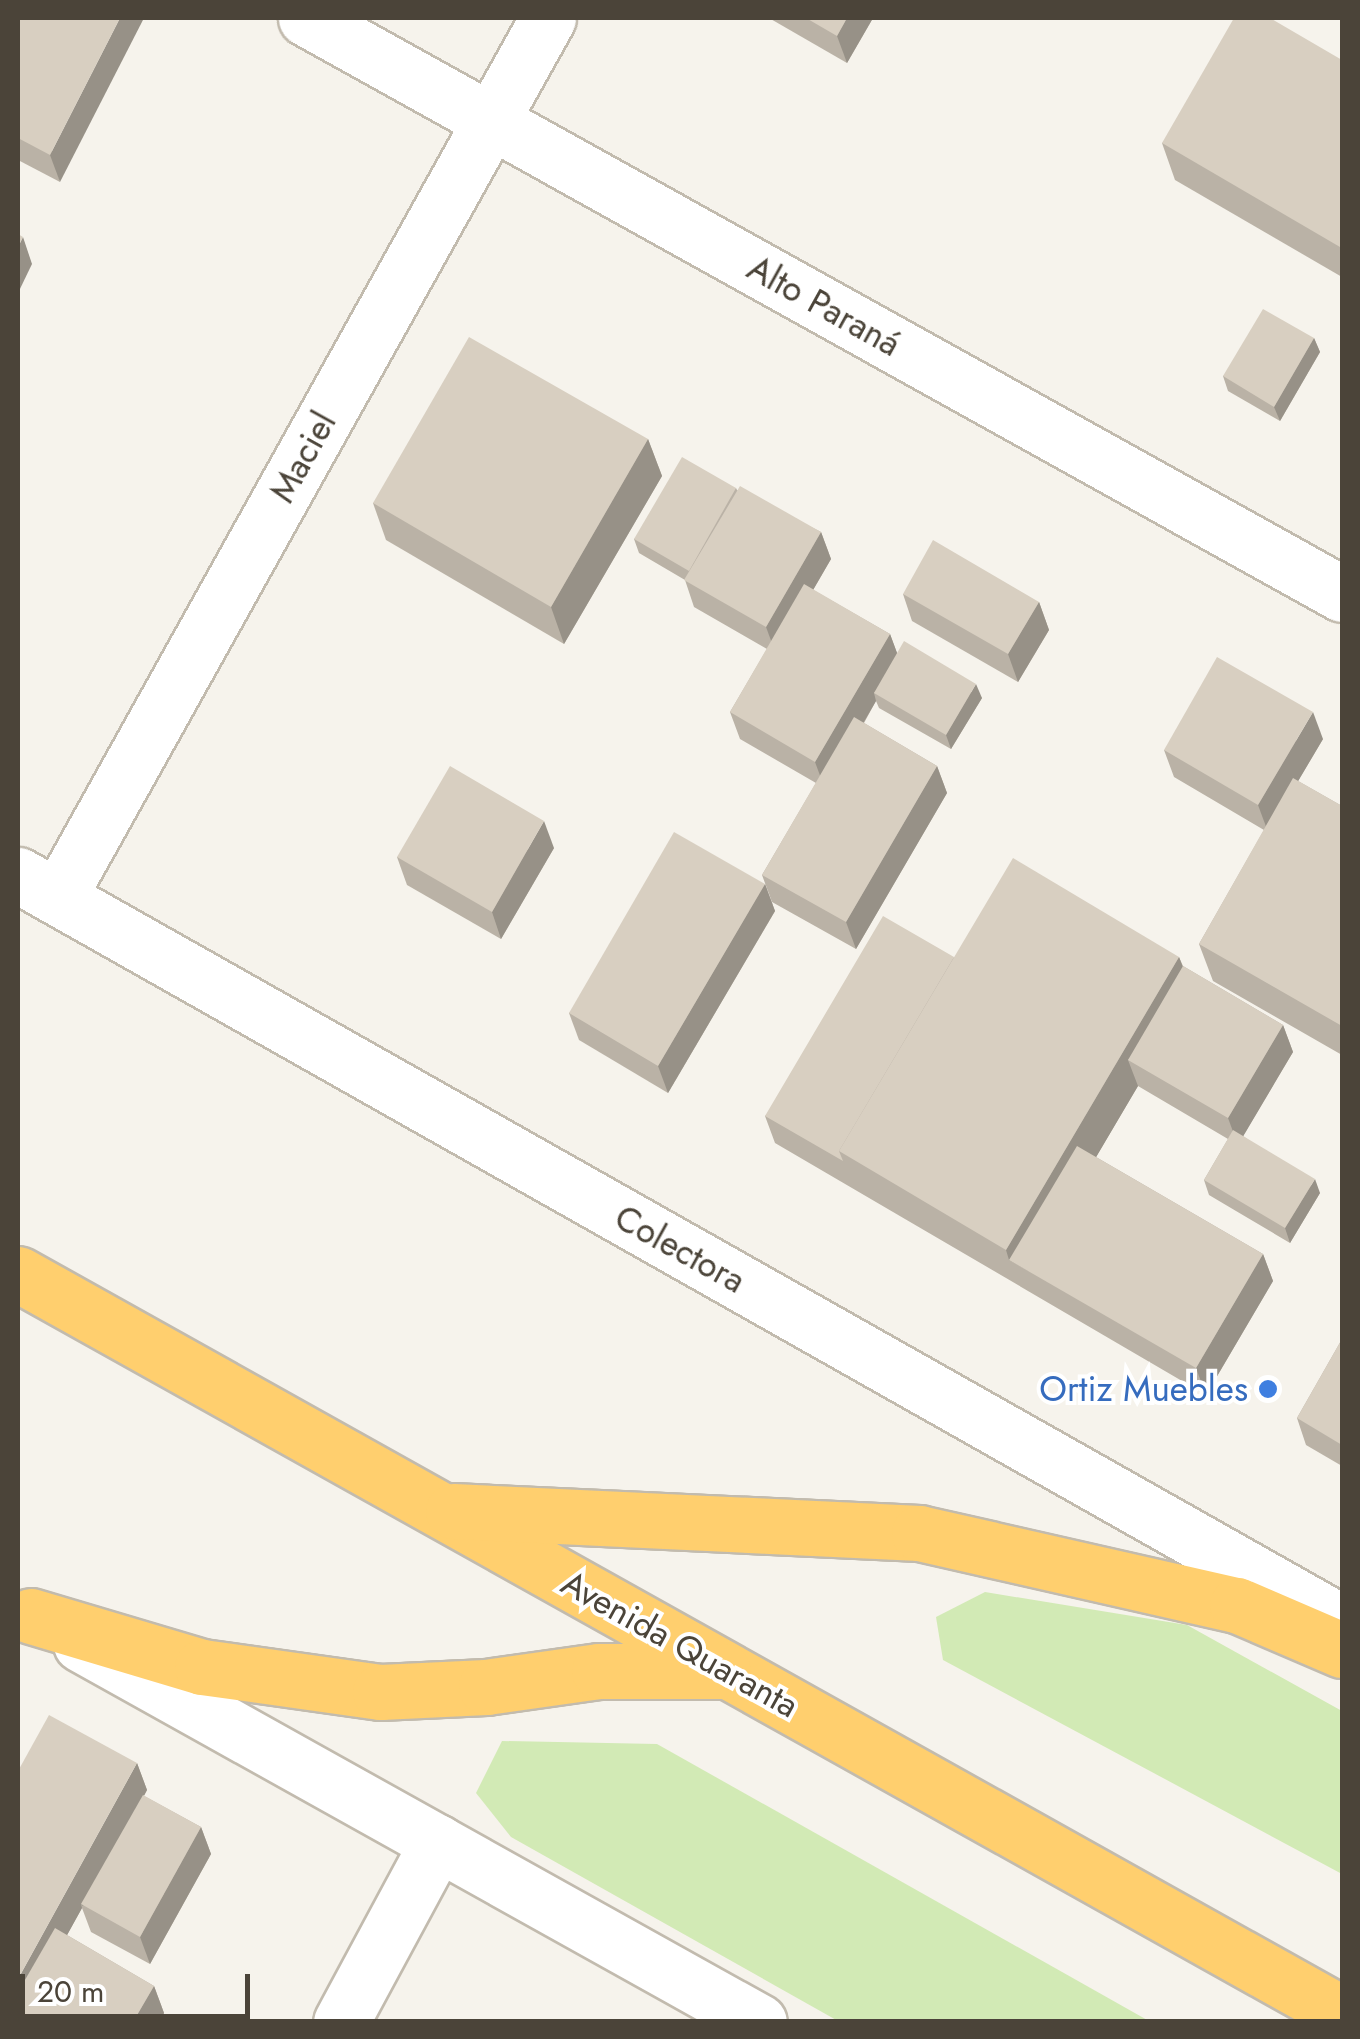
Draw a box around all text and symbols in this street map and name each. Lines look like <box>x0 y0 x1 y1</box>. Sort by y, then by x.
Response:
street label: Alto Paraná <box>740 247 908 365</box>
street label: Maciel <box>261 404 345 510</box>
street label: Colectora <box>608 1196 752 1302</box>
place label: Ortiz Muebles <box>1039 1368 1248 1410</box>
marker: Ortiz Muebles <box>1257 1378 1279 1400</box>
street label: Avenida Quaranta <box>554 1562 806 1726</box>
scale bar <box>25 1954 255 2016</box>
text: 20 m <box>37 1970 104 2013</box>

